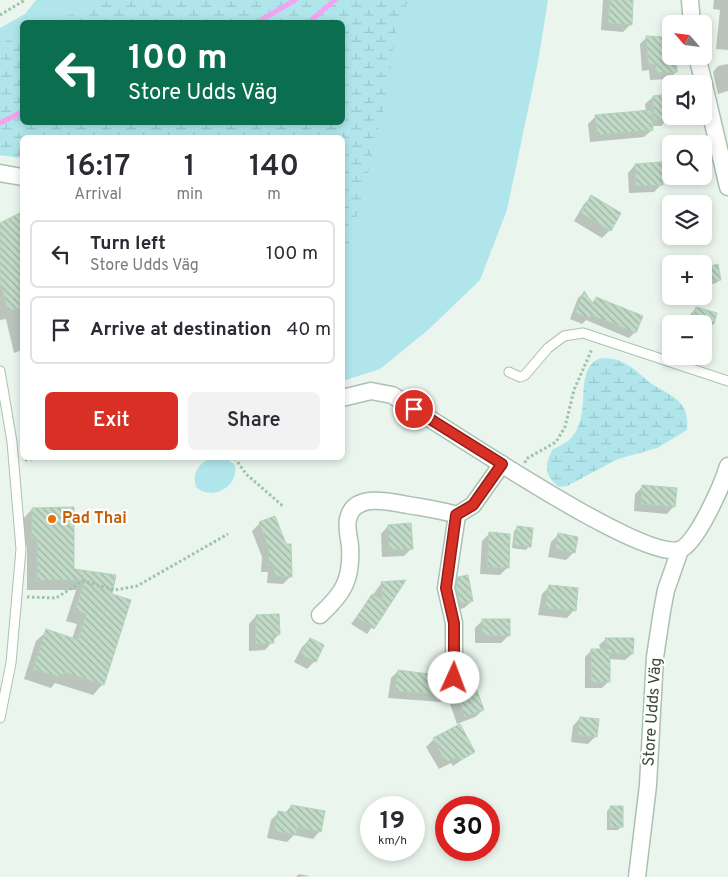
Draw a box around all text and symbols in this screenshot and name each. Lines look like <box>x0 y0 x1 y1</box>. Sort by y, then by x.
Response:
north arrow <box>662 15 712 65</box>
map controls <box>662 15 712 365</box>
text: 100 m <box>128 37 228 81</box>
icon: left <box>45 40 110 105</box>
button: sound <box>662 75 712 125</box>
text: Store Udds Väg <box>128 80 278 107</box>
button: search <box>662 135 712 185</box>
text: 16:17 <box>66 149 131 186</box>
text: 1 <box>184 149 196 186</box>
text: 140 <box>249 149 299 186</box>
text: Arrival <box>74 185 122 205</box>
text: min <box>176 185 203 205</box>
text: m <box>267 185 281 205</box>
button: layers <box>662 195 712 245</box>
text: Turn left <box>90 232 166 256</box>
icon: left <box>47 240 75 268</box>
text: 100 m <box>266 242 318 266</box>
button: + <box>662 255 712 305</box>
text: Store Udds Väg <box>90 256 199 276</box>
button: − <box>662 315 712 365</box>
icon: arrive <box>47 316 75 344</box>
text: Arrive at destination <box>90 318 271 342</box>
text: 40 m <box>286 318 331 342</box>
pin <box>393 388 435 430</box>
button: Exit <box>45 392 178 450</box>
button: Share <box>188 392 320 450</box>
icon: arrive <box>400 395 428 423</box>
place label: Pad Thai <box>62 509 127 529</box>
marker: Pad Thai <box>46 513 58 525</box>
position arrow <box>427 651 479 703</box>
street label: Store Udds Väg <box>639 657 667 767</box>
speed limit sign: 30 <box>435 796 500 861</box>
text: 19 <box>380 806 405 838</box>
text: km/h <box>378 833 407 849</box>

